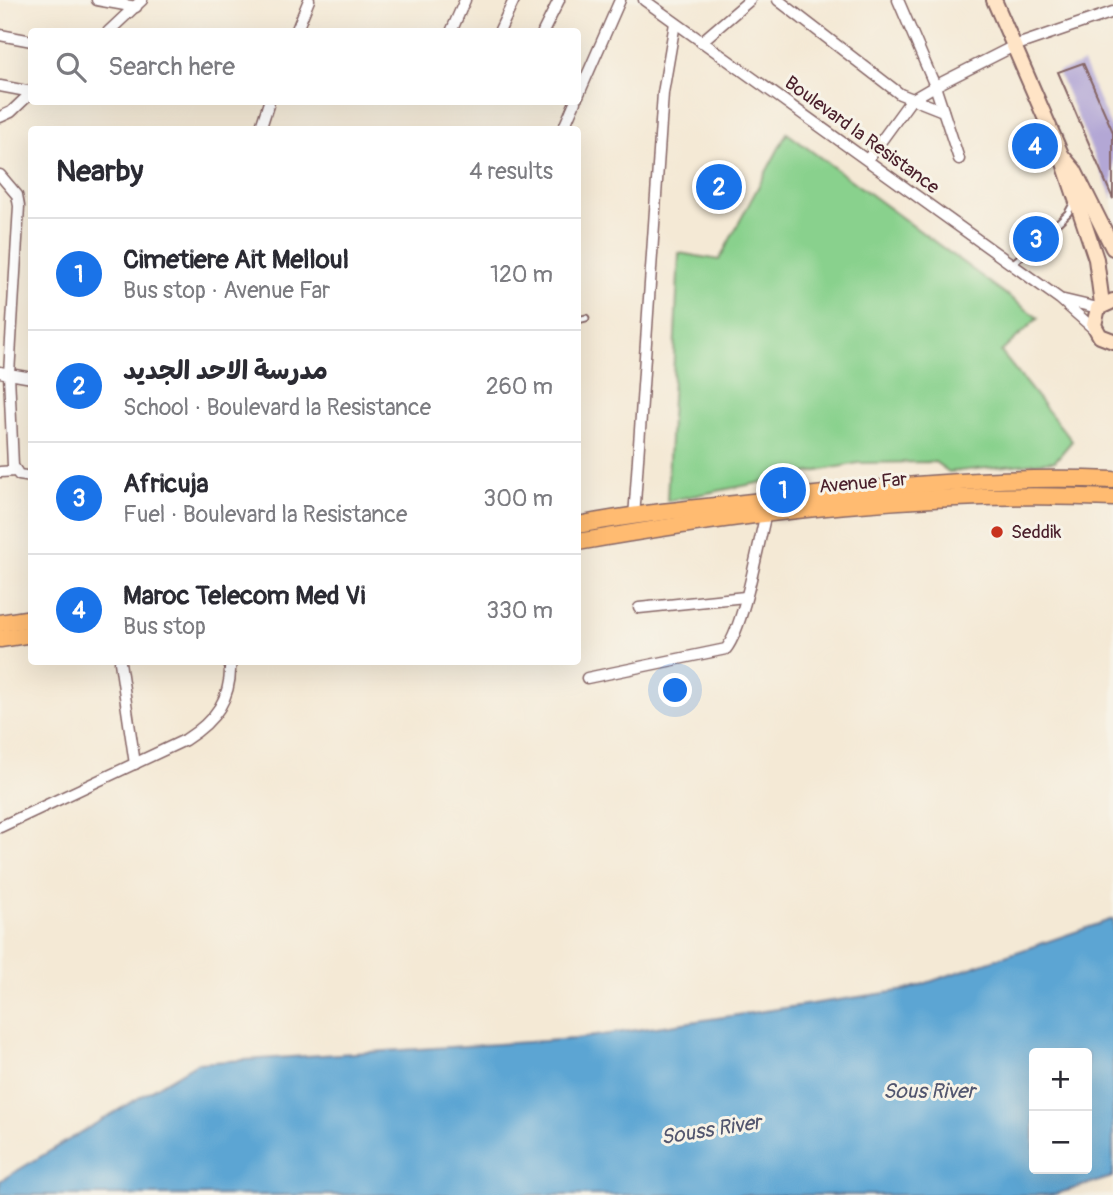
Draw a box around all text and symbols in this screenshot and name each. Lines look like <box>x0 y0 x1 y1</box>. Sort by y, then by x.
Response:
search box <box>28 28 581 105</box>
icon: search <box>52 48 90 86</box>
text: Search here <box>108 51 235 83</box>
street label: Boulevard la Resistance <box>780 71 945 200</box>
pin: 4 <box>1012 120 1058 172</box>
text: Nearby <box>56 153 143 190</box>
text: 4 results <box>469 157 553 186</box>
pin: 2 <box>696 161 742 213</box>
pin: 3 <box>1013 213 1059 265</box>
text: Cimetiere Ait Melloul <box>123 244 349 276</box>
text: 1 <box>75 260 84 289</box>
text: 120 m <box>490 260 553 289</box>
text: Bus stop · Avenue Far <box>123 276 330 305</box>
text: مدرسة الاحد الجديد <box>123 355 328 387</box>
text: 2 <box>73 372 85 401</box>
text: 260 m <box>486 372 553 401</box>
text: School · Boulevard la Resistance <box>123 393 431 422</box>
pin: 1 <box>760 464 806 516</box>
street label: Avenue Far <box>818 467 908 499</box>
text: Africuja <box>123 468 209 500</box>
text: 3 <box>73 484 85 513</box>
text: 300 m <box>483 484 553 513</box>
text: Fuel · Boulevard la Resistance <box>123 500 407 529</box>
place label: Seddik <box>1011 520 1061 544</box>
marker: Seddik <box>989 524 1005 540</box>
text: Maroc Telecom Med Vi <box>123 580 365 612</box>
text: 4 <box>72 596 86 625</box>
text: 330 m <box>486 596 553 625</box>
text: Bus stop <box>123 612 206 641</box>
your location <box>658 673 692 707</box>
map controls <box>1029 1048 1092 1174</box>
button: + <box>1029 1048 1092 1111</box>
water label: Sous River <box>883 1078 977 1105</box>
water label: Souss River <box>659 1108 766 1151</box>
button: − <box>1029 1111 1092 1174</box>

